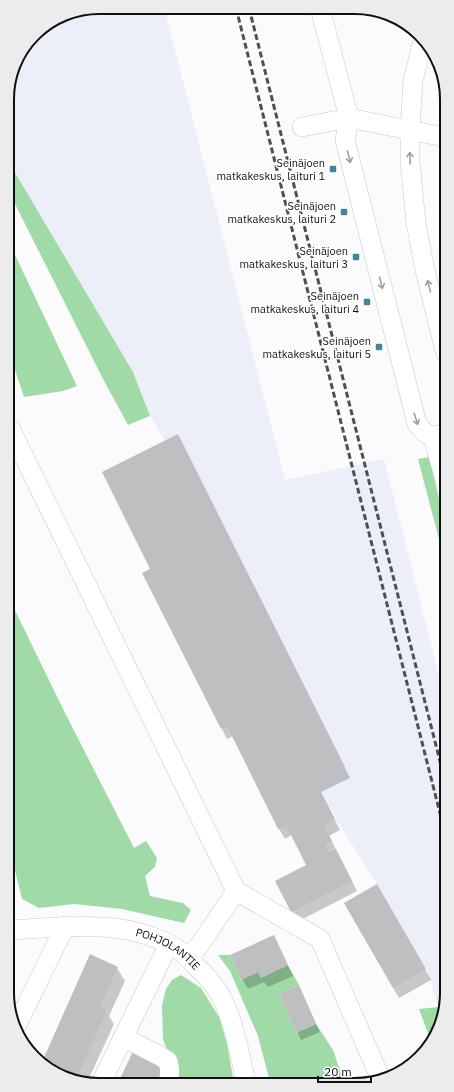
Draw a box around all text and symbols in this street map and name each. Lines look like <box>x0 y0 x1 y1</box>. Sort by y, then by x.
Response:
one-way arrow <box>346 150 353 163</box>
one-way arrow <box>406 152 414 165</box>
place label: Seinäjoen matkakeskus, laituri 1 <box>217 156 325 183</box>
marker: Seinäjoen matkakeskus, laituri 1 <box>328 164 338 174</box>
place label: Seinäjoen matkakeskus, laituri 2 <box>228 199 336 226</box>
marker: Seinäjoen matkakeskus, laituri 2 <box>339 207 349 217</box>
place label: Seinäjoen matkakeskus, laituri 3 <box>240 244 348 271</box>
marker: Seinäjoen matkakeskus, laituri 3 <box>351 252 361 262</box>
one-way arrow <box>378 276 385 289</box>
one-way arrow <box>424 280 432 293</box>
place label: Seinäjoen matkakeskus, laituri 4 <box>251 289 359 316</box>
marker: Seinäjoen matkakeskus, laituri 4 <box>362 297 372 307</box>
place label: Seinäjoen matkakeskus, laituri 5 <box>263 334 371 361</box>
marker: Seinäjoen matkakeskus, laituri 5 <box>374 342 384 352</box>
one-way arrow <box>413 412 421 424</box>
street label: POHJOLANTIE <box>134 925 203 973</box>
scale bar <box>318 1058 371 1084</box>
text: 20 m <box>324 1064 352 1079</box>

